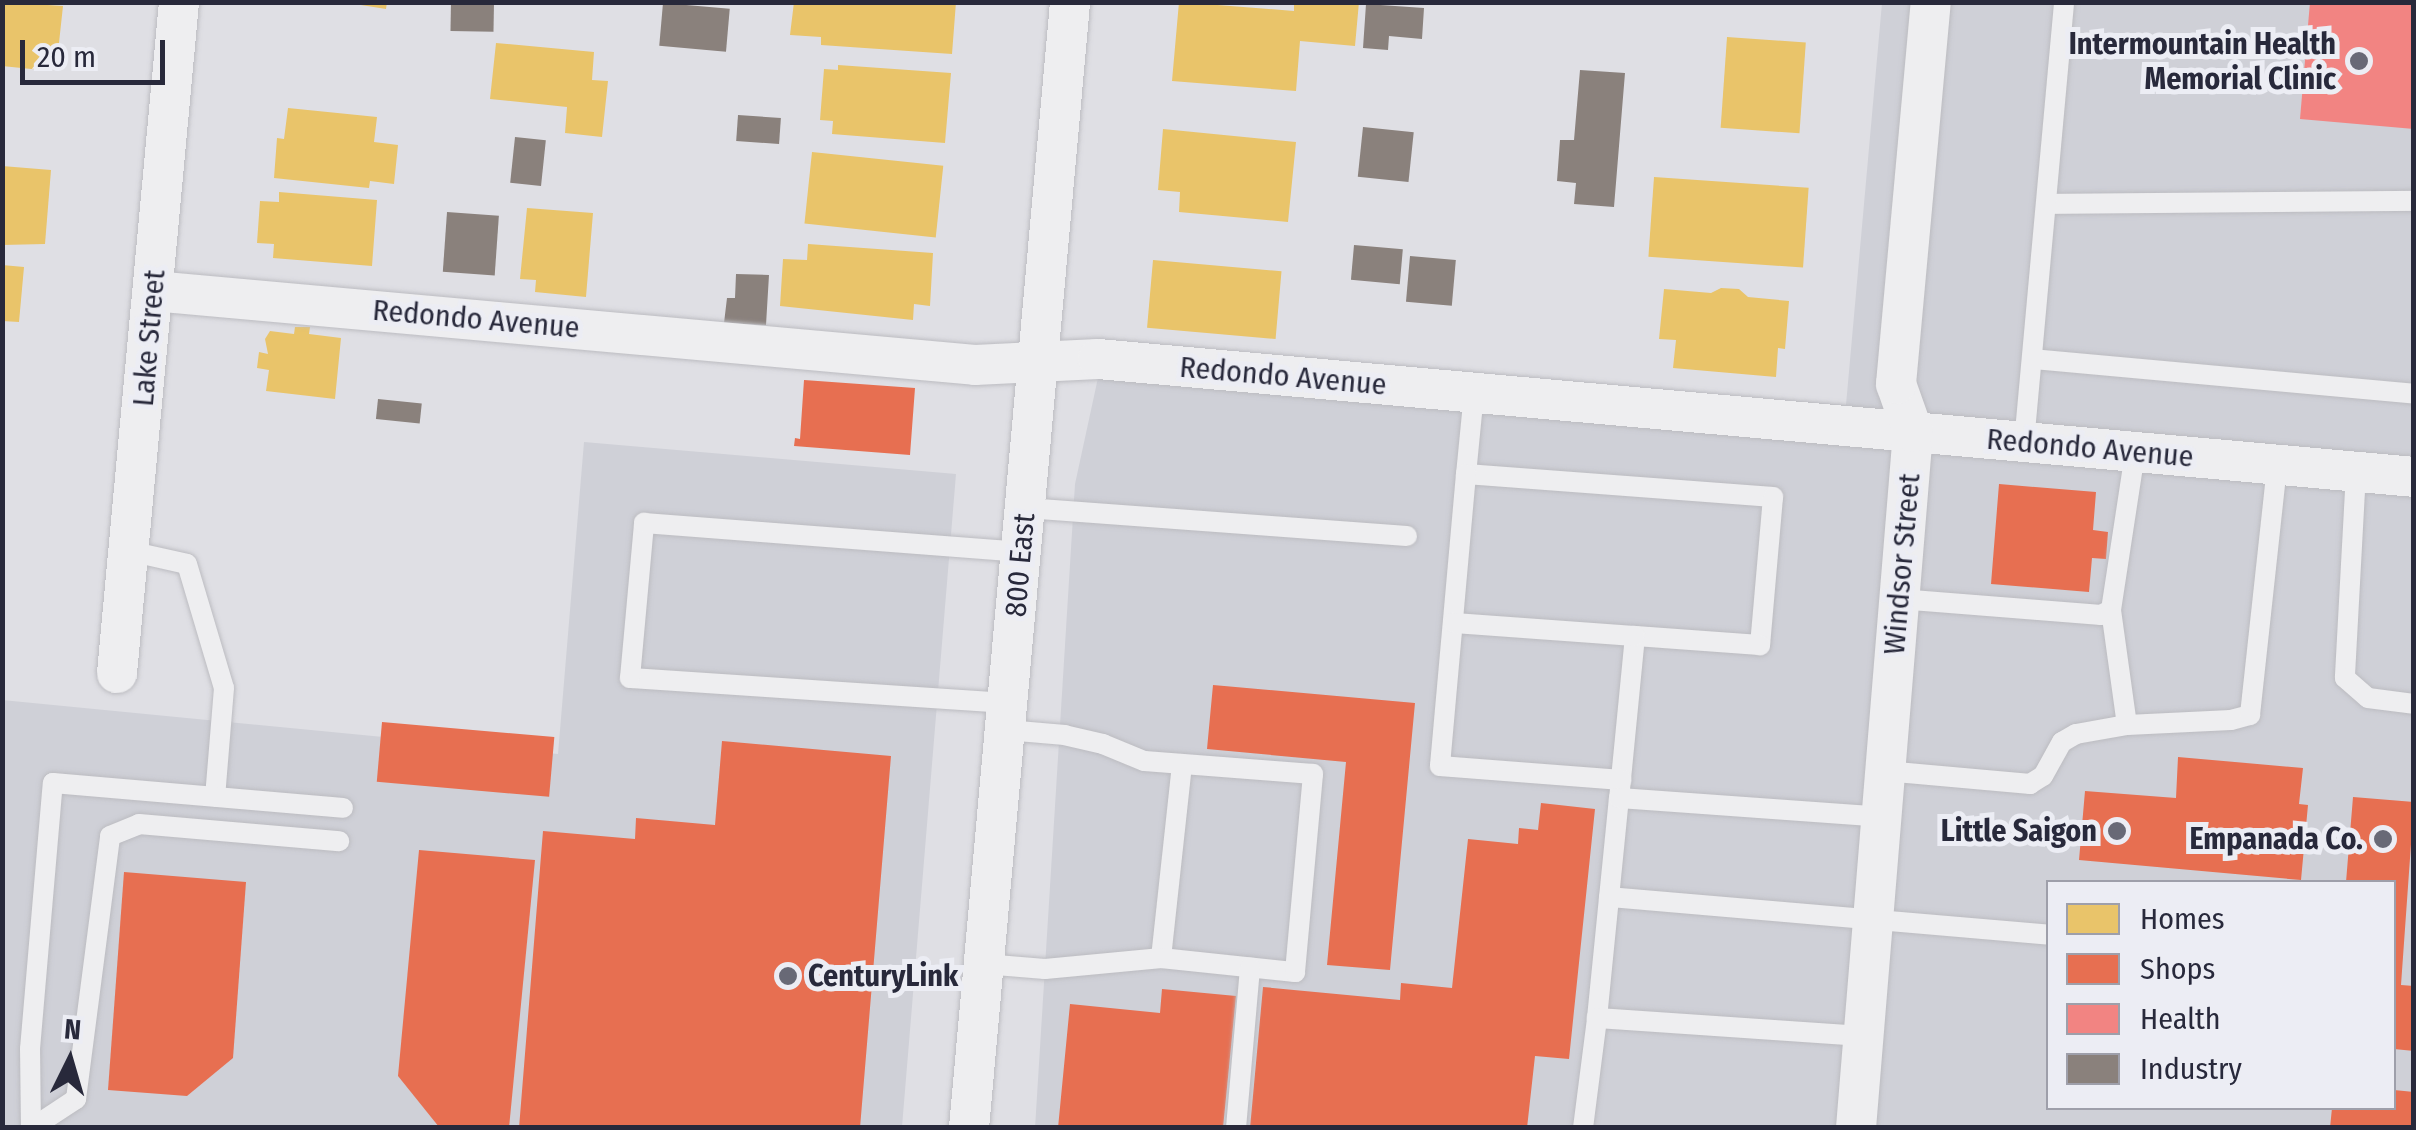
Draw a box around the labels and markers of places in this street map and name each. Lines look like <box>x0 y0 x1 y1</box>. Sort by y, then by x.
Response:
place label: Intermountain Health Memorial Clinic <box>2069 26 2336 96</box>
marker: Intermountain Health Memorial Clinic <box>2346 48 2372 74</box>
place label: Little Saigon <box>1941 813 2097 849</box>
marker: Little Saigon <box>2106 820 2128 842</box>
place label: Empanada Co. <box>2189 821 2363 857</box>
marker: Empanada Co. <box>2372 828 2394 850</box>
place label: CenturyLink <box>808 958 958 994</box>
marker: CenturyLink <box>777 965 799 987</box>

